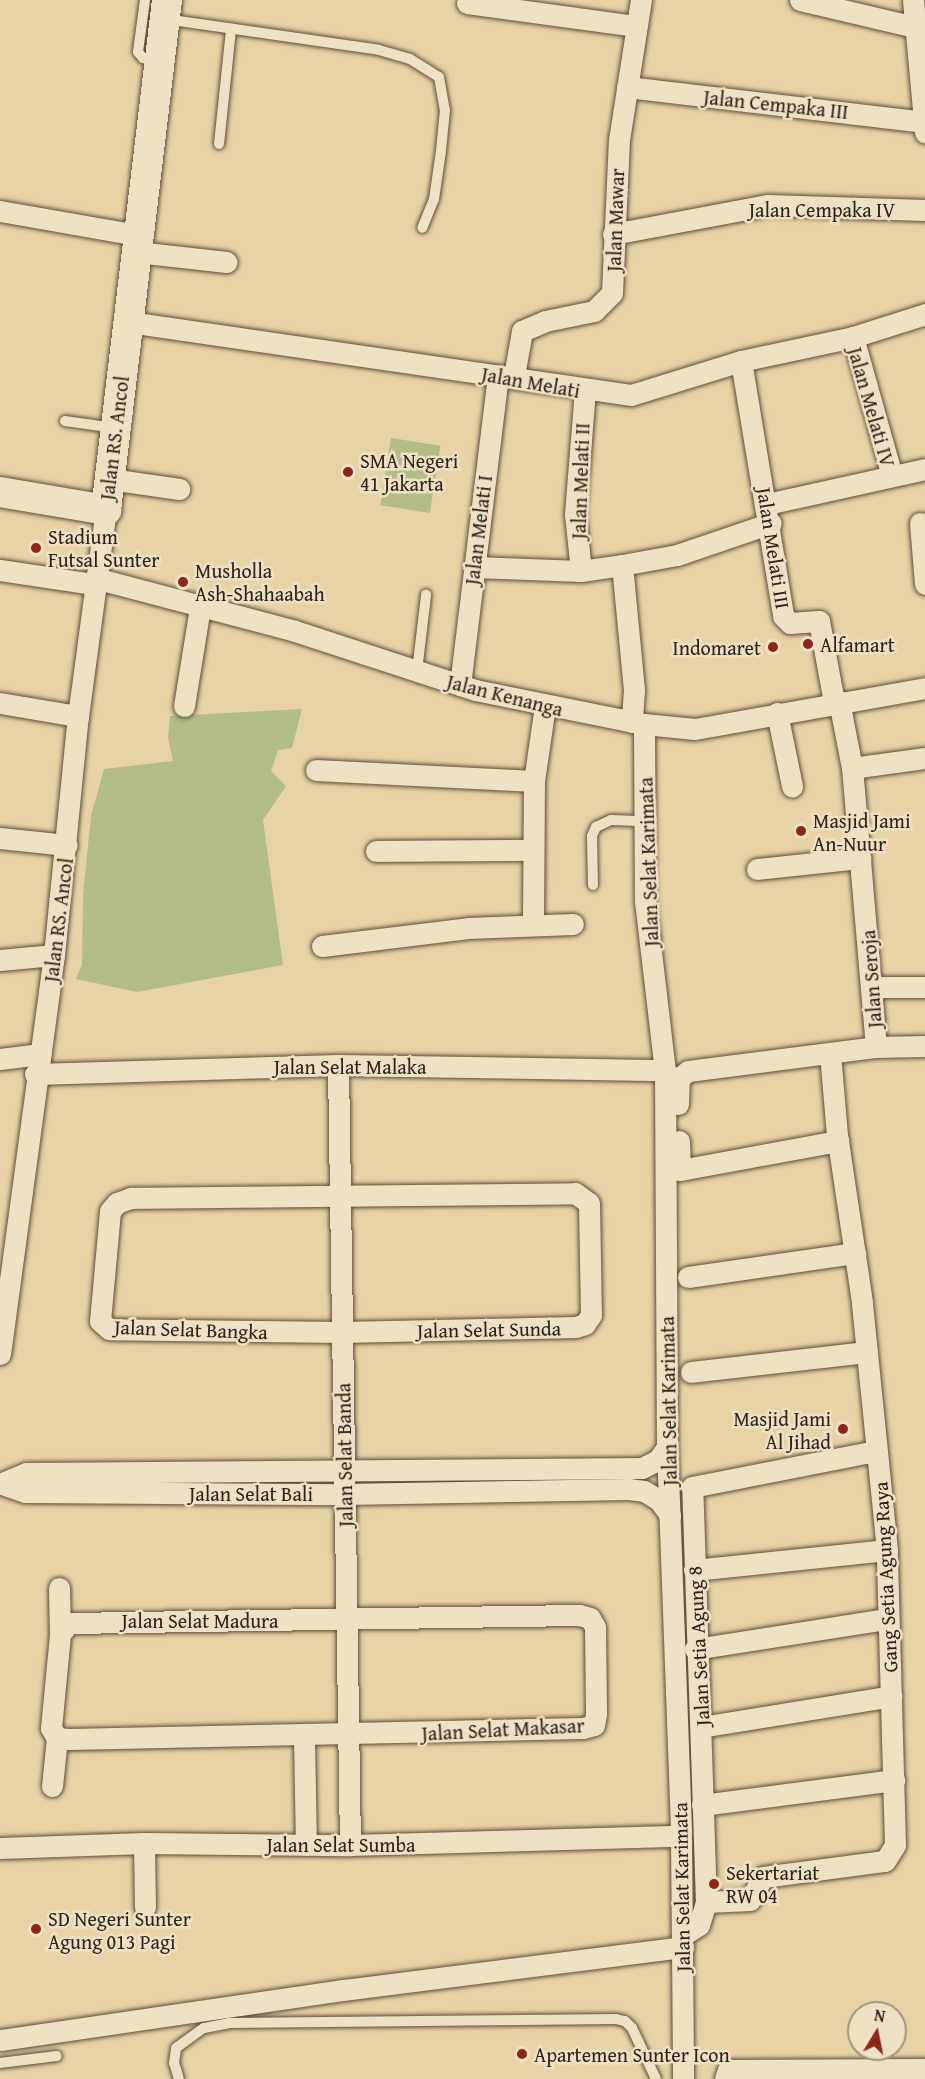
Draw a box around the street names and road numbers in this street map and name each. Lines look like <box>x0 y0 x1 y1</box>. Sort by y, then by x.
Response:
street label: Jalan Cempaka III <box>702 84 850 124</box>
street label: Jalan Mawar <box>601 168 629 272</box>
street label: Jalan Cempaka IV <box>749 197 895 221</box>
street label: Jalan Melati IV <box>843 344 901 470</box>
street label: Jalan Melati <box>480 362 582 402</box>
street label: Jalan RS. Ancol <box>94 374 134 502</box>
street label: Jalan Melati II <box>566 422 594 540</box>
street label: Jalan Melati I <box>459 474 497 586</box>
street label: Jalan Melati III <box>753 485 795 611</box>
street label: Jalan Kenanga <box>444 669 566 721</box>
street label: Jalan Selat Karimata <box>633 777 663 947</box>
street label: Jalan RS. Ancol <box>38 856 78 984</box>
street label: Jalan Seroja <box>856 929 886 1029</box>
street label: Jalan Selat Malaka <box>274 1054 426 1078</box>
street label: Jalan Selat Bangka <box>114 1314 268 1344</box>
street label: Jalan Selat Sunda <box>417 1316 561 1342</box>
street label: Jalan Selat Karimata <box>655 1316 681 1486</box>
street label: Jalan Selat Banda <box>331 1383 357 1527</box>
street label: Jalan Selat Bali <box>189 1481 313 1505</box>
street label: Gang Setia Agung Raya <box>868 1481 902 1673</box>
street label: Jalan Setia Agung 8 <box>682 1565 714 1727</box>
street label: Jalan Selat Madura <box>122 1608 278 1632</box>
street label: Jalan Selat Makasar <box>421 1713 585 1745</box>
street label: Jalan Selat Karimata <box>668 1802 694 1972</box>
street label: Jalan Selat Sumba <box>267 1832 415 1856</box>

